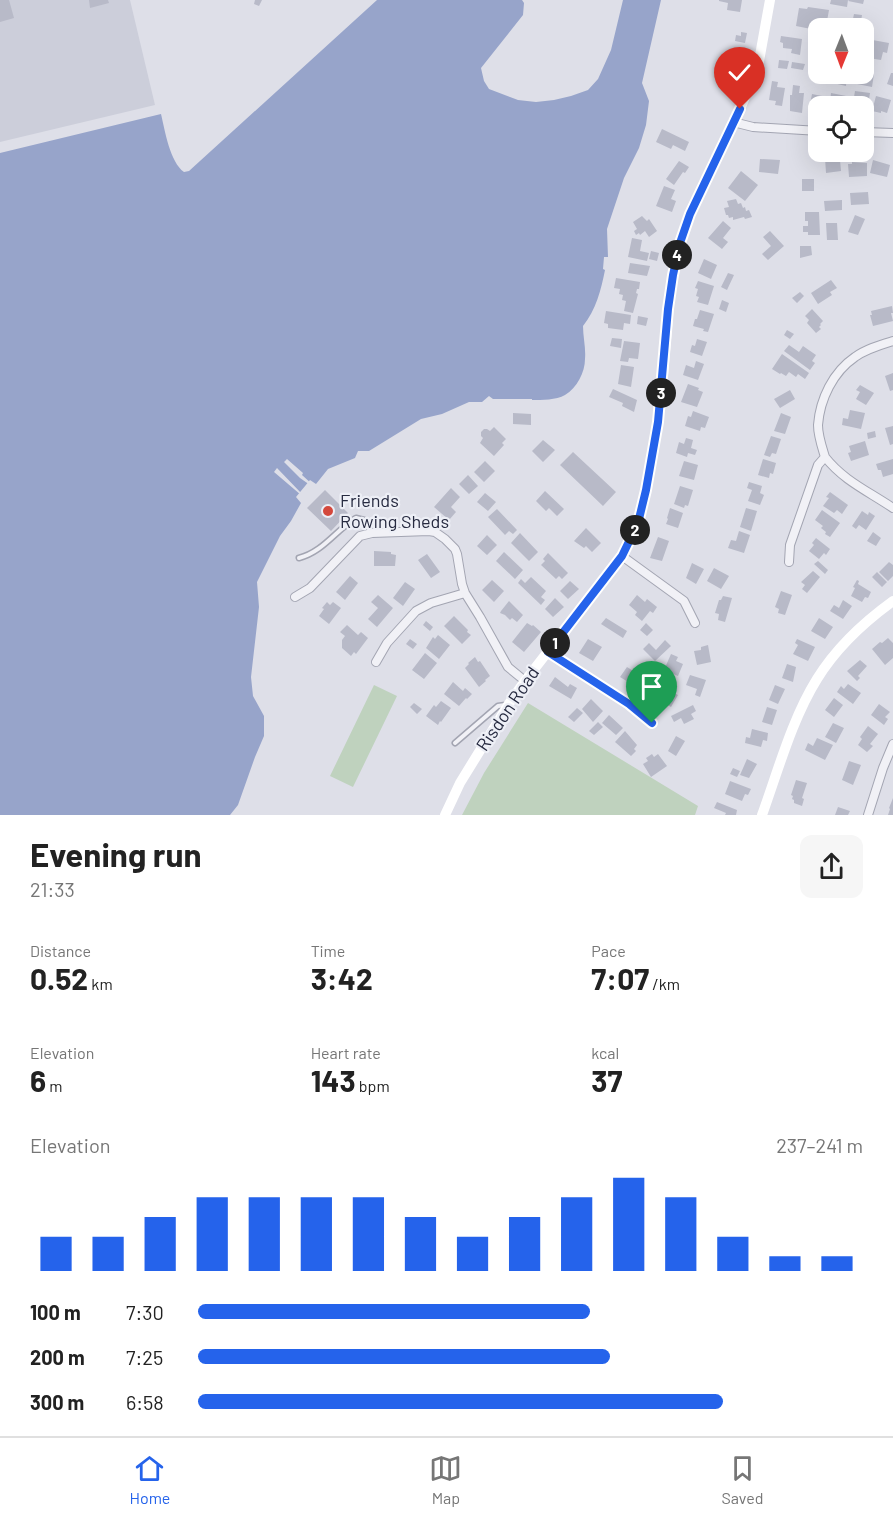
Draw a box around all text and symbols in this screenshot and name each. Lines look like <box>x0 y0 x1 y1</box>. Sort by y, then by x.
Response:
north arrow <box>808 18 874 84</box>
map controls <box>808 18 874 162</box>
pin <box>714 47 765 109</box>
icon: check <box>723 56 756 89</box>
button: locate <box>808 96 874 162</box>
pin: 4 <box>662 240 692 270</box>
text: 4 <box>672 245 682 264</box>
pin: 3 <box>646 378 676 408</box>
text: 3 <box>657 383 665 402</box>
place label: Friends Rowing Sheds <box>340 489 449 532</box>
marker: Friends Rowing Sheds <box>321 504 335 518</box>
pin: 2 <box>620 515 650 545</box>
text: 2 <box>631 520 639 539</box>
pin: 1 <box>540 628 570 658</box>
text: 1 <box>552 633 558 652</box>
pin <box>626 661 677 723</box>
street label: Risdon Road <box>471 662 543 755</box>
icon: arrive <box>635 670 668 703</box>
text: Evening run <box>30 834 202 874</box>
button: share <box>800 835 863 898</box>
text: 21:33 <box>30 877 75 901</box>
text: Distance <box>30 941 91 960</box>
text: Time <box>311 941 345 960</box>
text: Pace <box>591 941 626 960</box>
text: 0.52 <box>30 960 88 996</box>
text: 3:42 <box>311 960 373 996</box>
text: 7:07 <box>591 960 649 996</box>
text: km <box>88 974 113 993</box>
text: /km <box>649 974 680 993</box>
text: Elevation <box>30 1043 94 1062</box>
text: Heart rate <box>311 1043 381 1062</box>
text: kcal <box>591 1043 619 1062</box>
text: 6 <box>30 1062 46 1098</box>
text: 143 <box>311 1062 356 1098</box>
text: 37 <box>591 1062 622 1098</box>
text: m <box>46 1076 63 1095</box>
text: bpm <box>356 1076 390 1095</box>
text: Elevation <box>30 1133 111 1157</box>
text: 237–241 m <box>776 1133 863 1157</box>
text: 100 m <box>30 1300 81 1324</box>
text: 7:30 <box>126 1300 164 1324</box>
text: 200 m <box>30 1345 85 1369</box>
text: 7:25 <box>126 1345 163 1369</box>
text: 300 m <box>30 1390 84 1414</box>
text: 6:58 <box>126 1390 164 1414</box>
tab: Home <box>130 1452 170 1507</box>
tab: Map <box>429 1452 462 1507</box>
tab: Saved <box>721 1452 763 1507</box>

